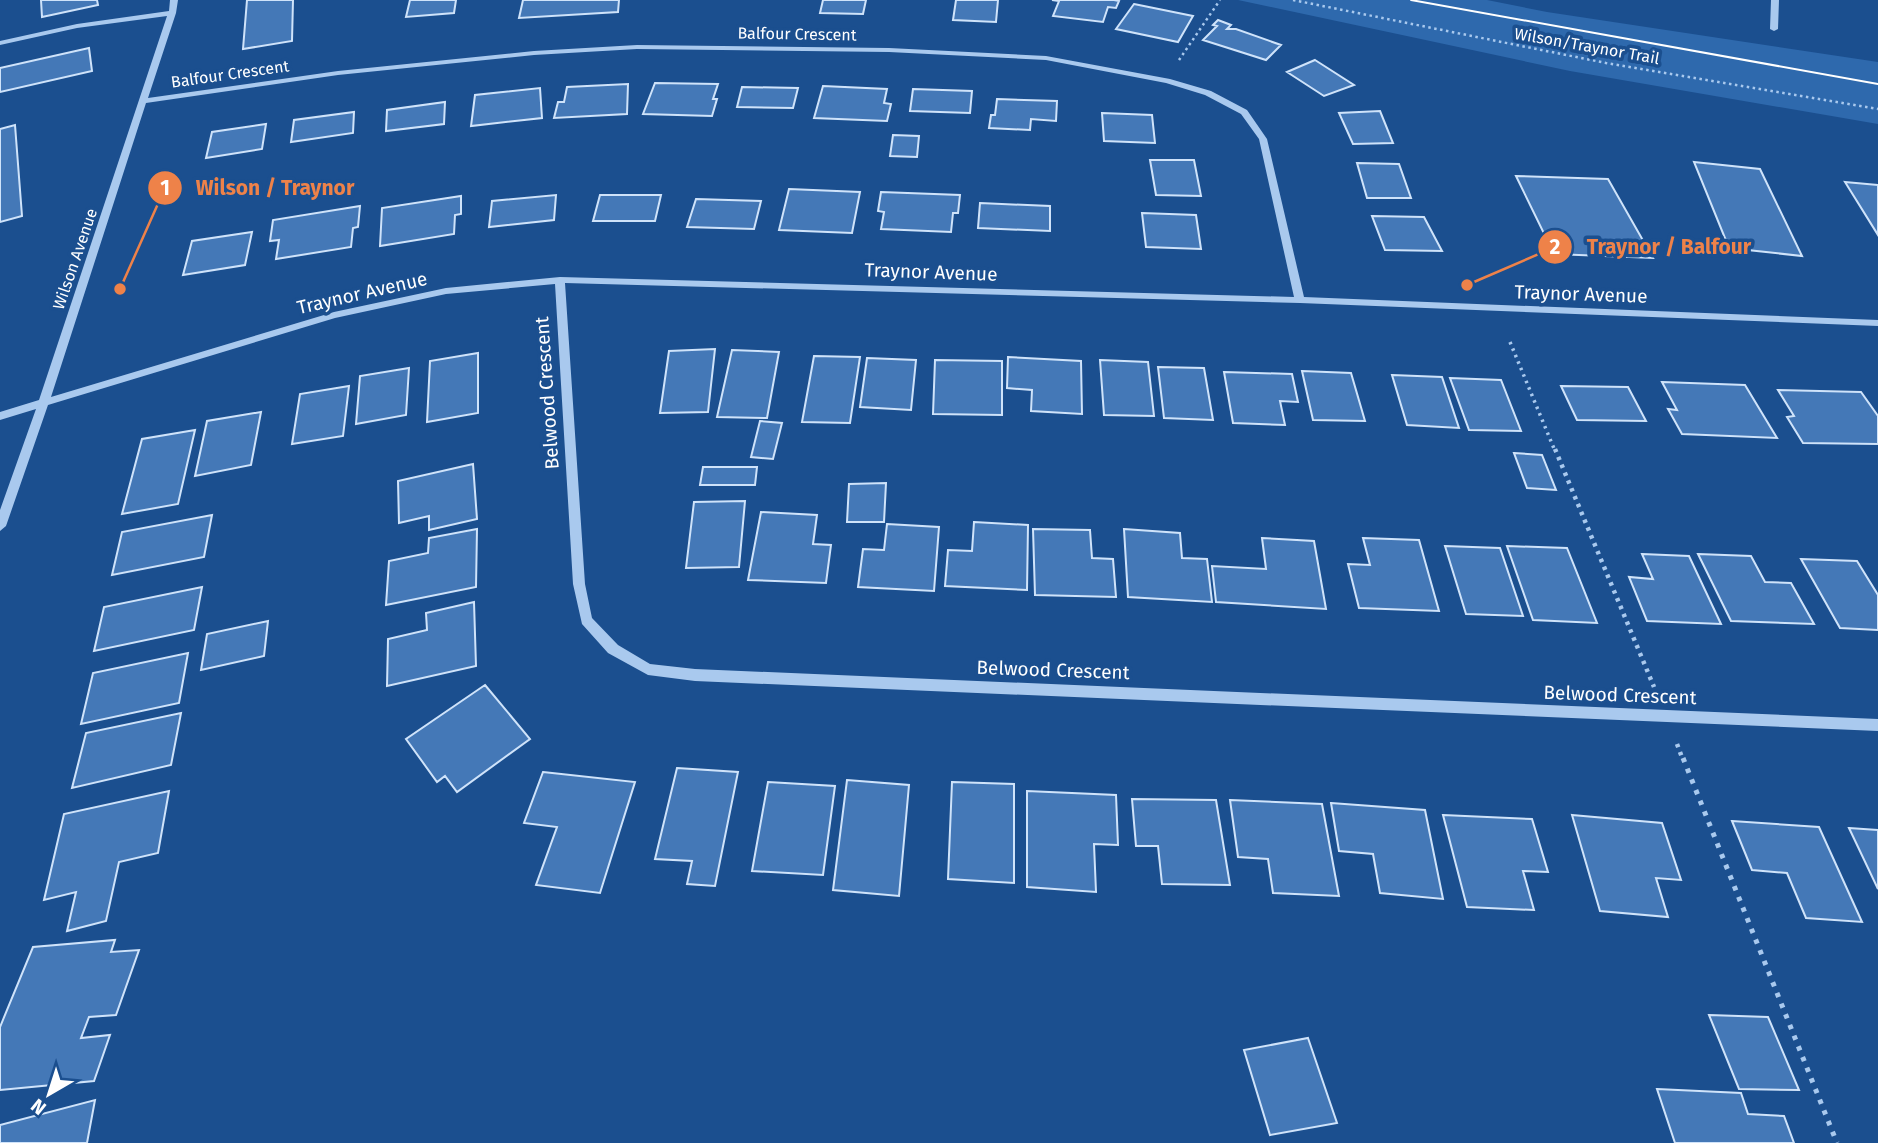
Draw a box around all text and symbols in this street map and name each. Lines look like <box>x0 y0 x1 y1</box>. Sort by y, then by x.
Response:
street label: Balfour Crescent <box>737 23 857 45</box>
street label: Wilson/Traynor Trail <box>1513 24 1661 68</box>
street label: Balfour Crescent <box>170 56 290 92</box>
callout: Wilson / Traynor <box>147 167 369 209</box>
text: 1 <box>160 175 170 201</box>
text: Wilson / Traynor <box>196 175 355 201</box>
street label: Wilson Avenue <box>49 206 101 312</box>
callout: Traynor / Balfour <box>1538 226 1765 268</box>
text: 2 <box>1550 234 1561 260</box>
text: Traynor / Balfour <box>1587 234 1752 260</box>
street label: Traynor Avenue <box>864 258 998 286</box>
street label: Traynor Avenue <box>295 267 429 319</box>
street label: Traynor Avenue <box>1514 280 1648 308</box>
street label: Belwood Crescent <box>530 316 564 470</box>
street label: Belwood Crescent <box>976 656 1130 684</box>
street label: Belwood Crescent <box>1543 681 1697 709</box>
north arrow <box>14 1059 84 1129</box>
text: N <box>26 1094 51 1120</box>

